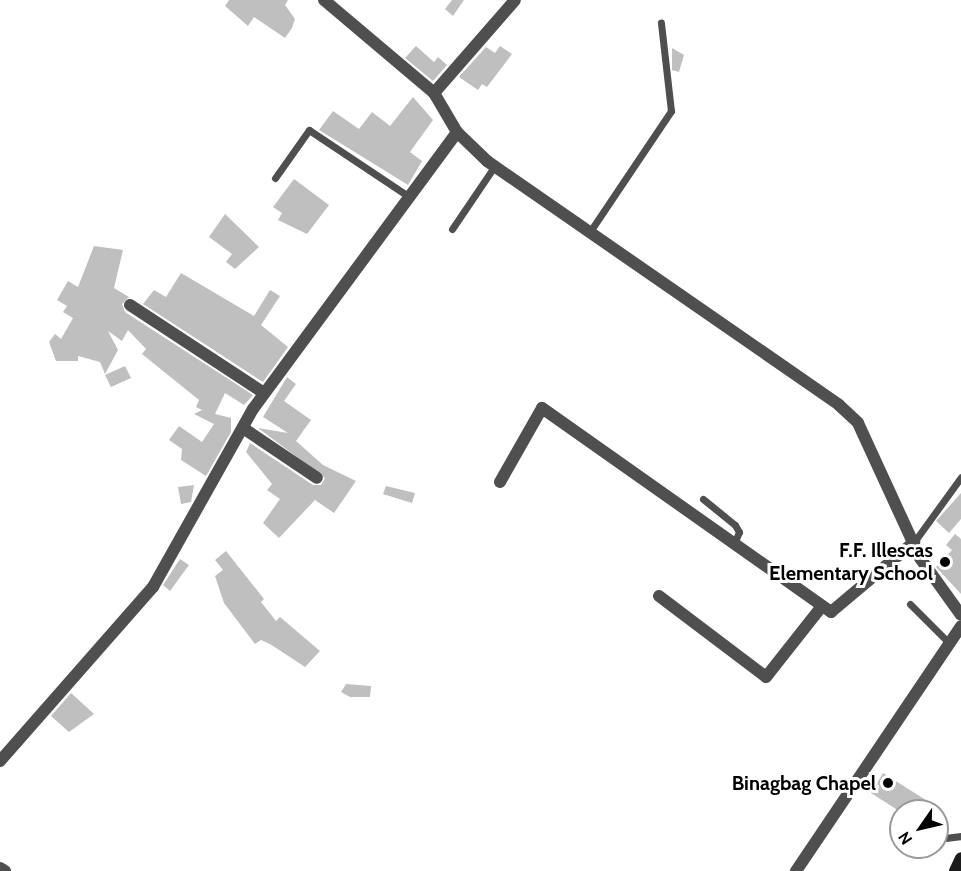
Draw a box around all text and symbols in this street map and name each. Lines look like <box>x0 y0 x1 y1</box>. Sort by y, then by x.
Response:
place label: F.F. Illescas Elementary School <box>769 538 933 585</box>
marker: F.F. Illescas Elementary School <box>938 555 952 569</box>
place label: Binagbag Chapel <box>732 771 876 795</box>
marker: Binagbag Chapel <box>881 776 895 790</box>
north arrow <box>889 799 949 859</box>
text: N <box>894 828 916 848</box>

